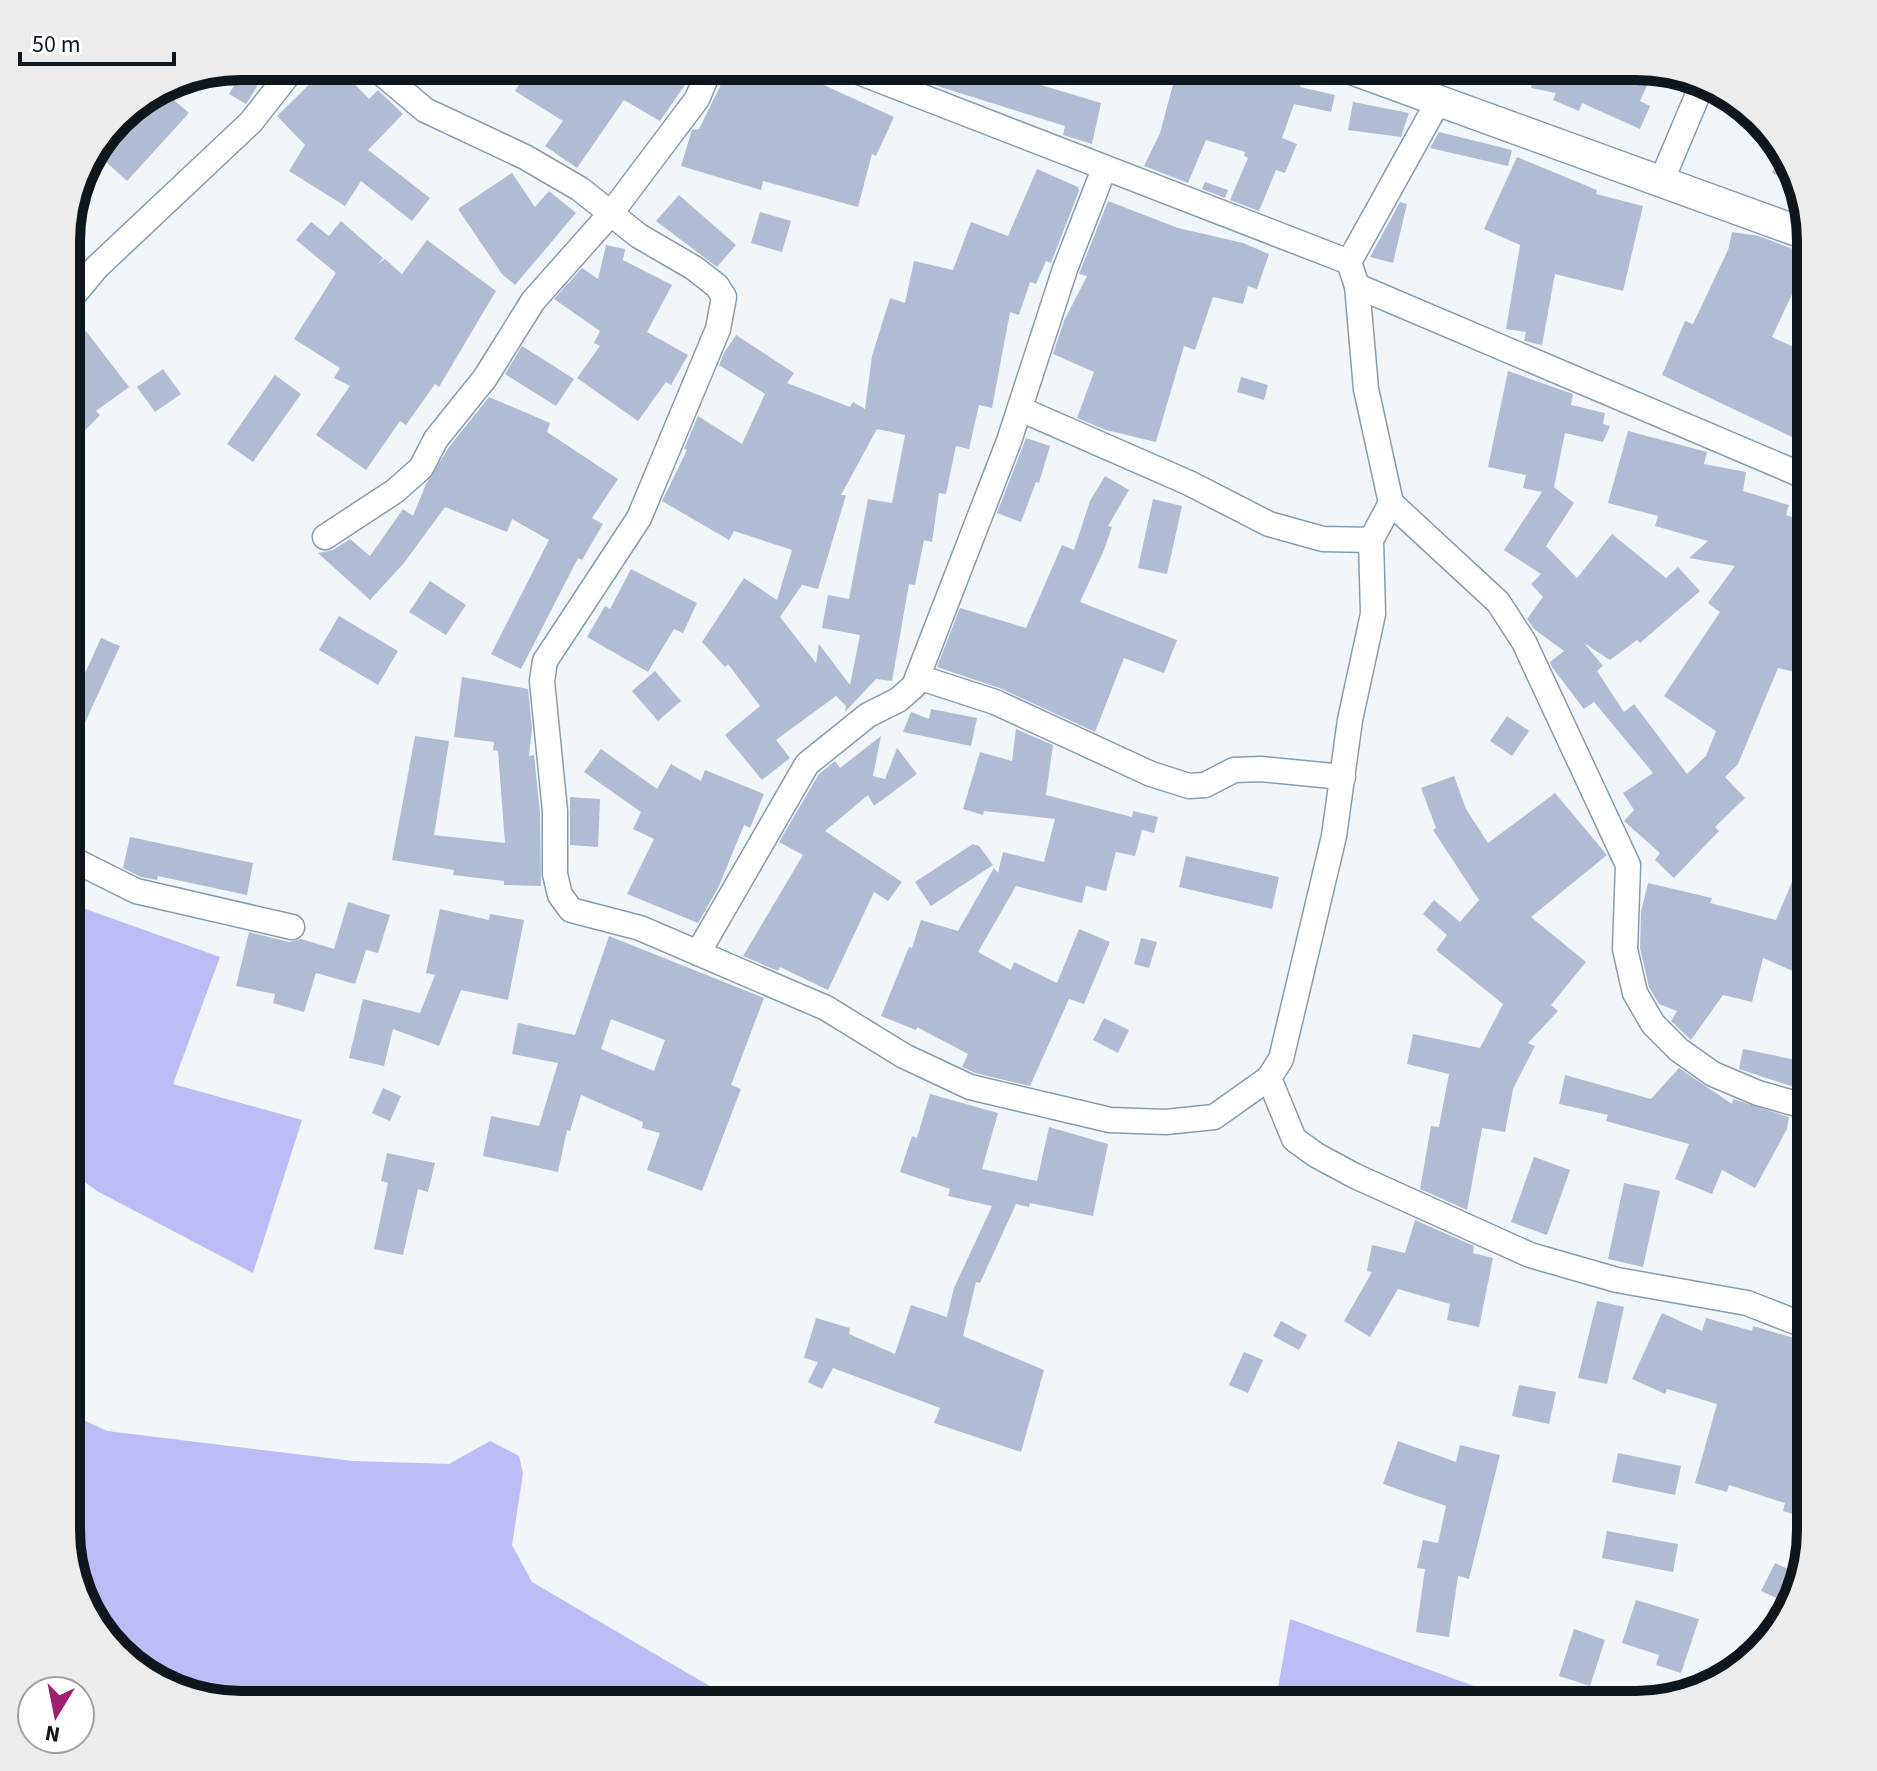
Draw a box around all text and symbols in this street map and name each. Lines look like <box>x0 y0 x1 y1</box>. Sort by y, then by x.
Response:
scale bar <box>20 16 174 66</box>
text: 50 m <box>32 27 81 62</box>
north arrow <box>16 1675 96 1755</box>
text: N <box>43 1717 63 1751</box>

